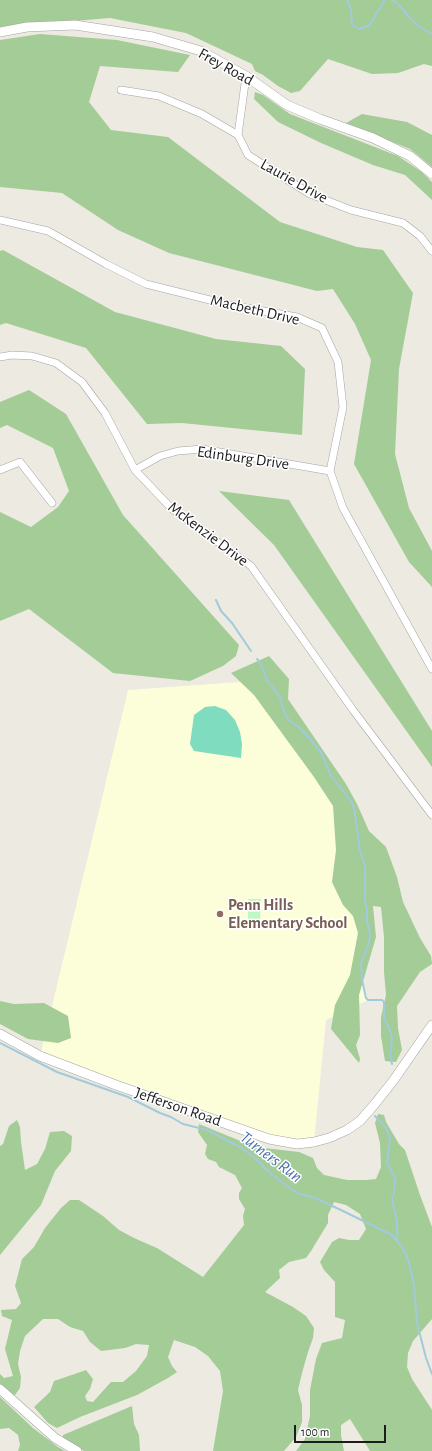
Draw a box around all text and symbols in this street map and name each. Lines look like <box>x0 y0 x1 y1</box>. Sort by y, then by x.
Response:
street label: Frey Road <box>195 44 257 90</box>
street label: Laurie Drive <box>257 155 331 207</box>
street label: Macbeth Drive <box>209 290 301 330</box>
street label: Edinburg Drive <box>196 442 290 474</box>
street label: McKenzie Drive <box>164 498 252 570</box>
place label: Penn Hills Elementary School <box>228 895 348 933</box>
marker: Penn Hills Elementary School <box>215 909 225 919</box>
street label: Jefferson Road <box>132 1083 224 1131</box>
water label: Turners Run <box>236 1127 306 1187</box>
scale bar <box>296 1417 388 1443</box>
text: 100 m <box>301 1426 329 1438</box>

